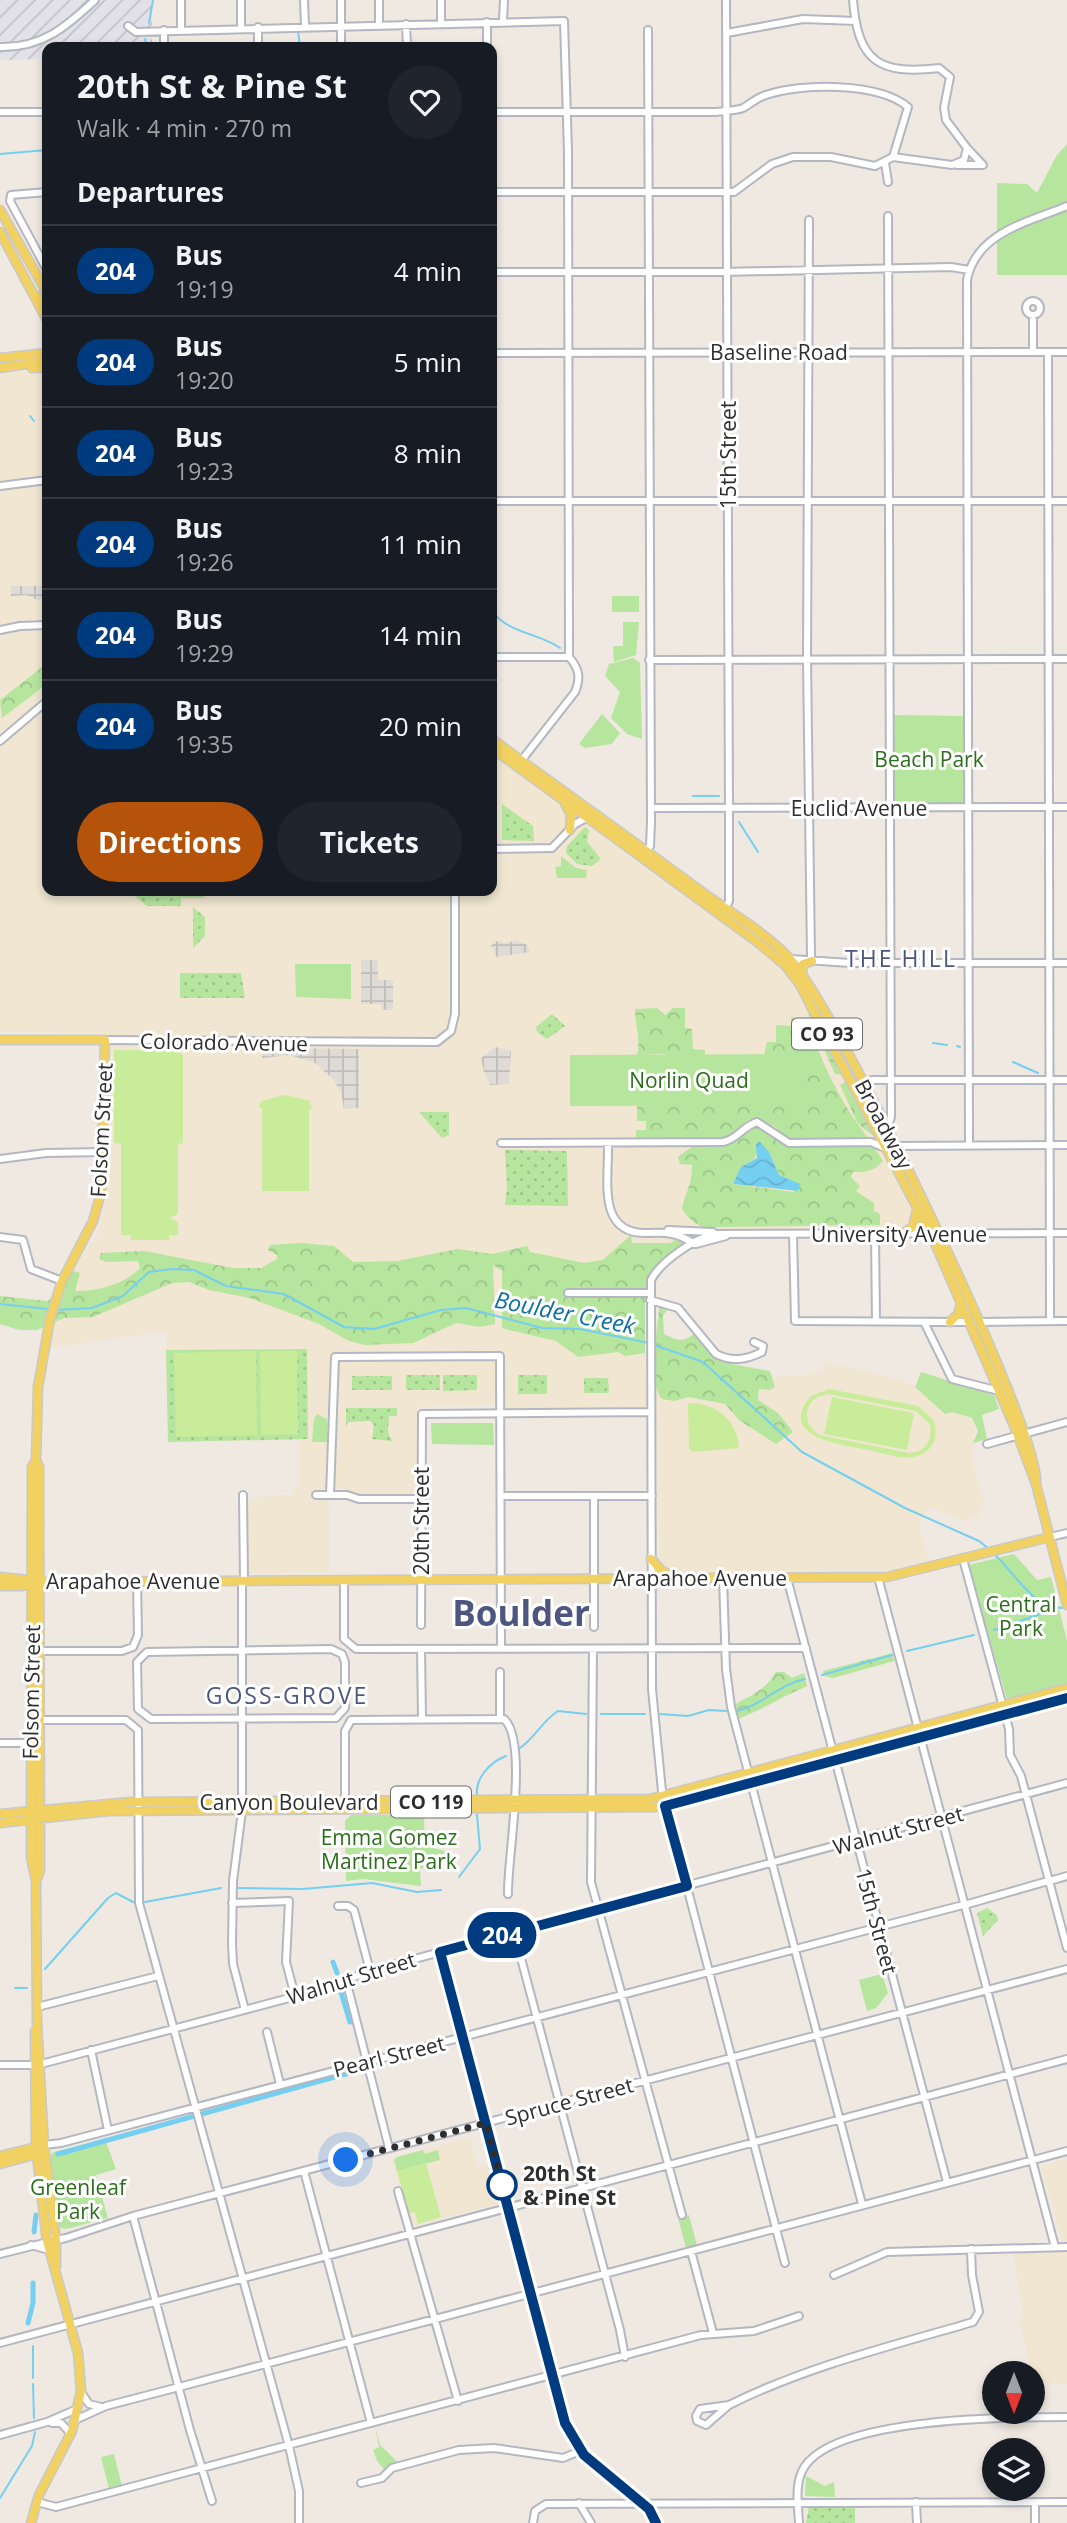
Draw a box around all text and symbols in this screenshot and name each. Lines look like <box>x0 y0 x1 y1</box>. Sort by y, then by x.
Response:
text: 20th St & Pine St <box>77 63 347 108</box>
button: heart <box>388 65 462 139</box>
text: Walk · 4 min · 270 m <box>77 112 292 144</box>
text: Departures <box>77 174 224 210</box>
text: Bus <box>175 237 222 273</box>
text: 4 min <box>394 253 462 289</box>
text: 204 <box>95 254 136 287</box>
text: 19:19 <box>175 273 234 305</box>
text: Bus <box>175 328 222 364</box>
street label: Baseline Road <box>710 338 848 366</box>
text: 5 min <box>394 344 462 380</box>
text: 204 <box>95 345 136 378</box>
text: 19:20 <box>175 364 234 396</box>
street label: 15th Street <box>714 401 742 509</box>
text: Bus <box>175 419 222 455</box>
text: 8 min <box>394 435 462 471</box>
text: 204 <box>95 436 136 469</box>
text: 19:23 <box>175 455 234 487</box>
text: Bus <box>175 510 222 546</box>
text: 11 min <box>379 526 462 562</box>
text: 204 <box>95 527 136 560</box>
text: 19:26 <box>175 546 234 578</box>
text: Bus <box>175 601 222 637</box>
text: 14 min <box>379 617 462 653</box>
text: 204 <box>95 618 136 651</box>
text: 19:29 <box>175 637 234 669</box>
text: Bus <box>175 692 222 728</box>
text: 20 min <box>379 708 462 744</box>
text: 204 <box>95 709 136 742</box>
text: 19:35 <box>175 728 234 760</box>
park label: Beach Park <box>874 745 984 773</box>
street label: Euclid Avenue <box>791 794 927 822</box>
button: Directions <box>77 802 263 882</box>
button: Tickets <box>277 802 462 882</box>
district label: THE HILL <box>845 942 957 974</box>
road number: CO 93 <box>792 1018 862 1050</box>
street label: Colorado Avenue <box>140 1027 308 1057</box>
street label: Folsom Street <box>83 1062 119 1198</box>
park label: Norlin Quad <box>629 1066 749 1094</box>
street label: Broadway <box>849 1074 920 1174</box>
street label: University Avenue <box>811 1220 987 1248</box>
water label: Boulder Creek <box>492 1283 639 1341</box>
street label: 20th Street <box>407 1467 435 1575</box>
street label: Arapahoe Avenue <box>613 1564 787 1592</box>
street label: Arapahoe Avenue <box>46 1567 220 1595</box>
district label: Boulder <box>452 1589 590 1636</box>
park label: Central Park <box>986 1590 1056 1642</box>
street label: Folsom Street <box>16 1624 46 1760</box>
district label: GOSS-GROVE <box>206 1679 368 1711</box>
road number: CO 119 <box>391 1786 471 1818</box>
street label: Canyon Boulevard <box>199 1788 379 1816</box>
street label: Walnut Street <box>830 1799 966 1861</box>
park label: Emma Gomez Martinez Park <box>321 1823 457 1875</box>
street label: 15th Street <box>849 1865 905 1977</box>
line badge: 204 <box>462 1912 542 1958</box>
text: 204 <box>481 1918 523 1951</box>
street label: Walnut Street <box>283 1945 419 2011</box>
street label: Pearl Street <box>330 2029 448 2083</box>
street label: Spruce Street <box>502 2070 636 2132</box>
your location <box>328 2142 363 2177</box>
place label: 20th St & Pine St <box>523 2159 616 2211</box>
marker: 20th St & Pine St <box>487 2170 517 2200</box>
park label: Greenleaf Park <box>30 2173 128 2225</box>
north arrow <box>982 2361 1045 2424</box>
map controls <box>982 2361 1045 2501</box>
button: layers <box>982 2438 1045 2501</box>

